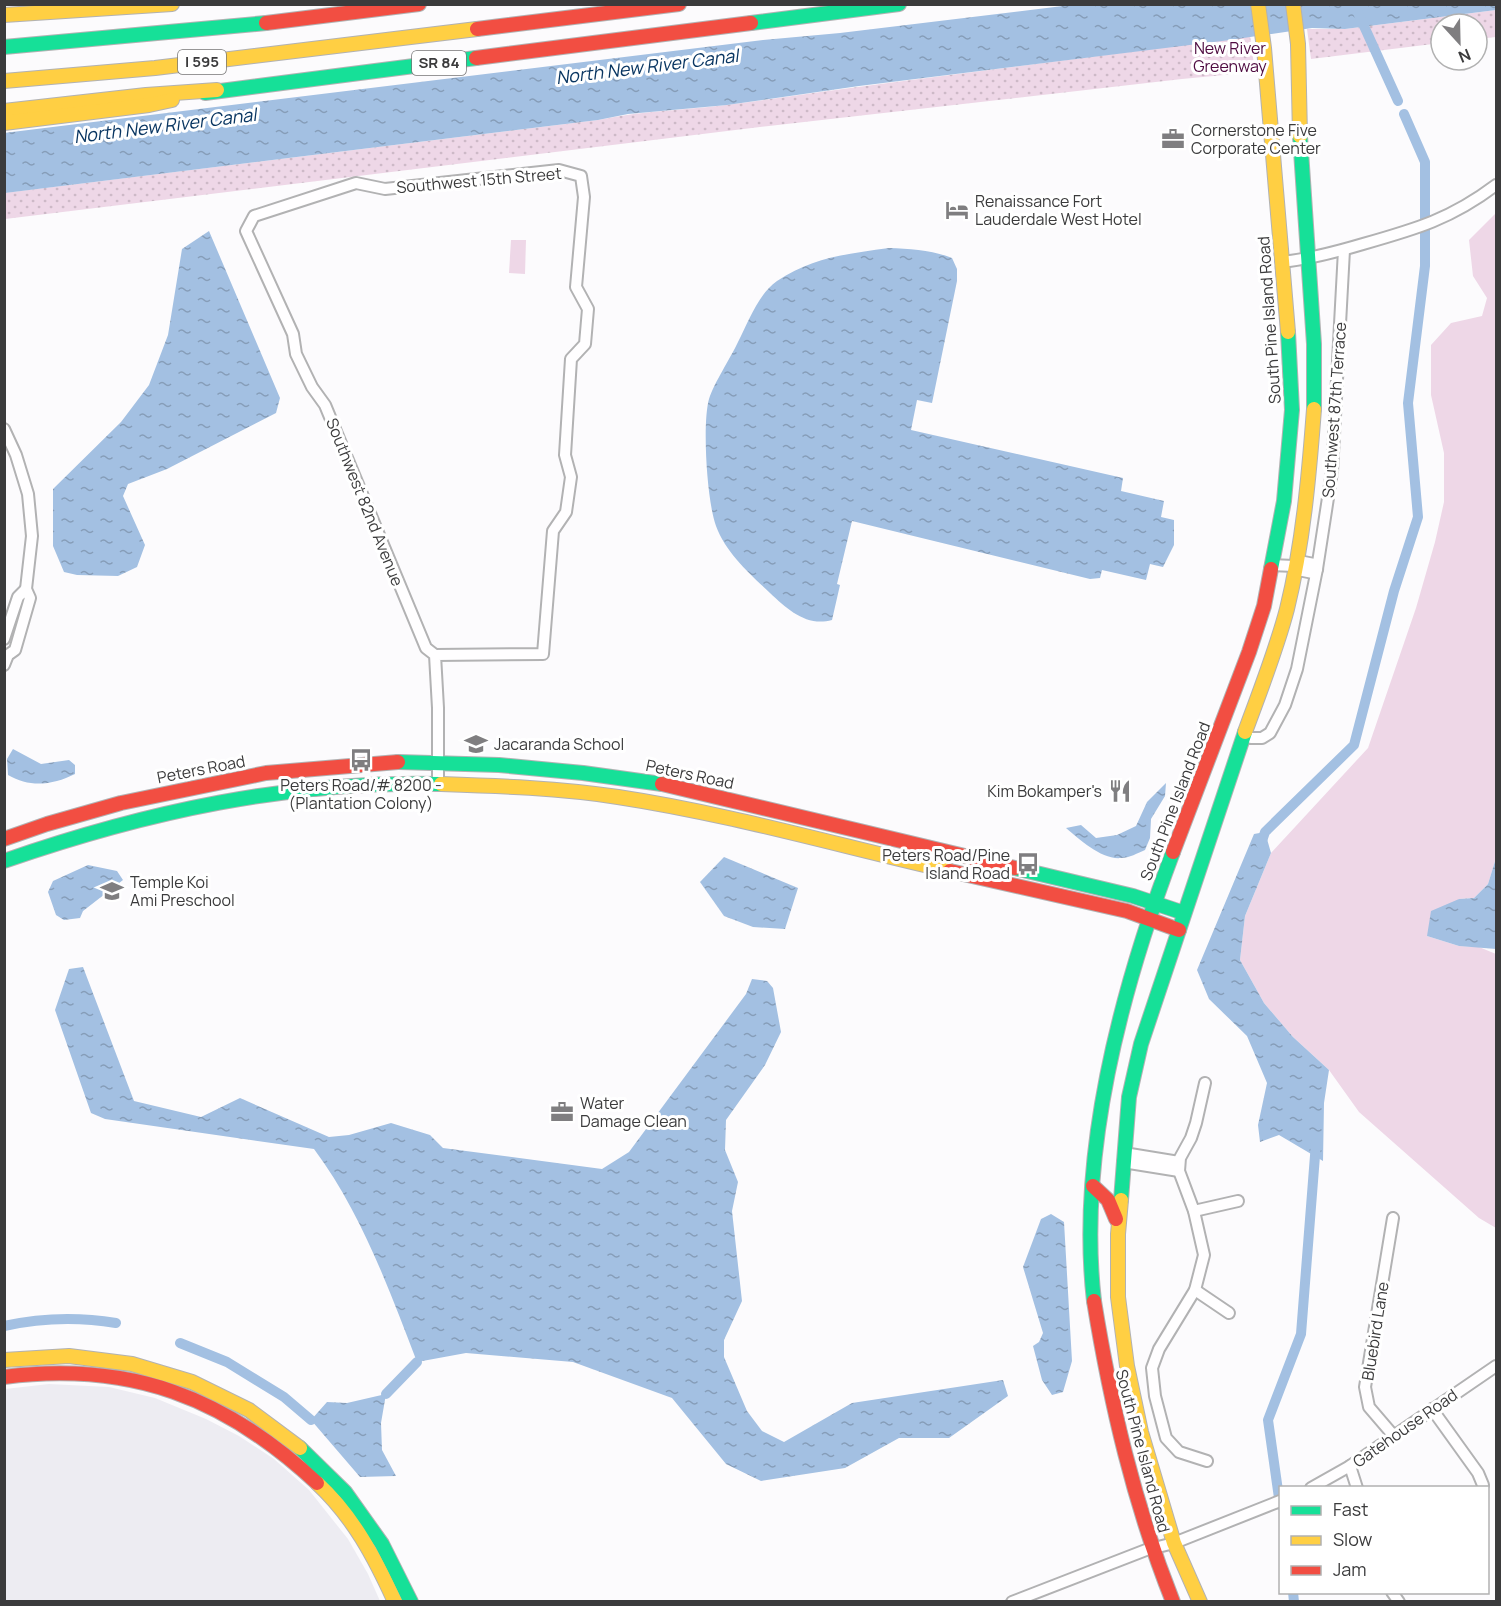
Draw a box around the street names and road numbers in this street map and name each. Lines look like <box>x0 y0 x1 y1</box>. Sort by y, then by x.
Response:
road number: I 595 <box>178 50 226 74</box>
road number: SR 84 <box>412 51 466 75</box>
street label: Southwest 15th Street <box>396 162 562 198</box>
street label: South Pine Island Road <box>1252 235 1286 405</box>
street label: Southwest 87th Terrace <box>1317 321 1351 499</box>
street label: Southwest 82nd Avenue <box>321 415 409 589</box>
street label: South Pine Island Road <box>1135 719 1215 883</box>
street label: Peters Road <box>155 750 247 788</box>
street label: Peters Road <box>644 754 736 794</box>
street label: Bluebird Lane <box>1356 1280 1394 1382</box>
street label: South Pine Island Road <box>1111 1367 1175 1535</box>
street label: Gatehouse Road <box>1348 1384 1462 1472</box>

